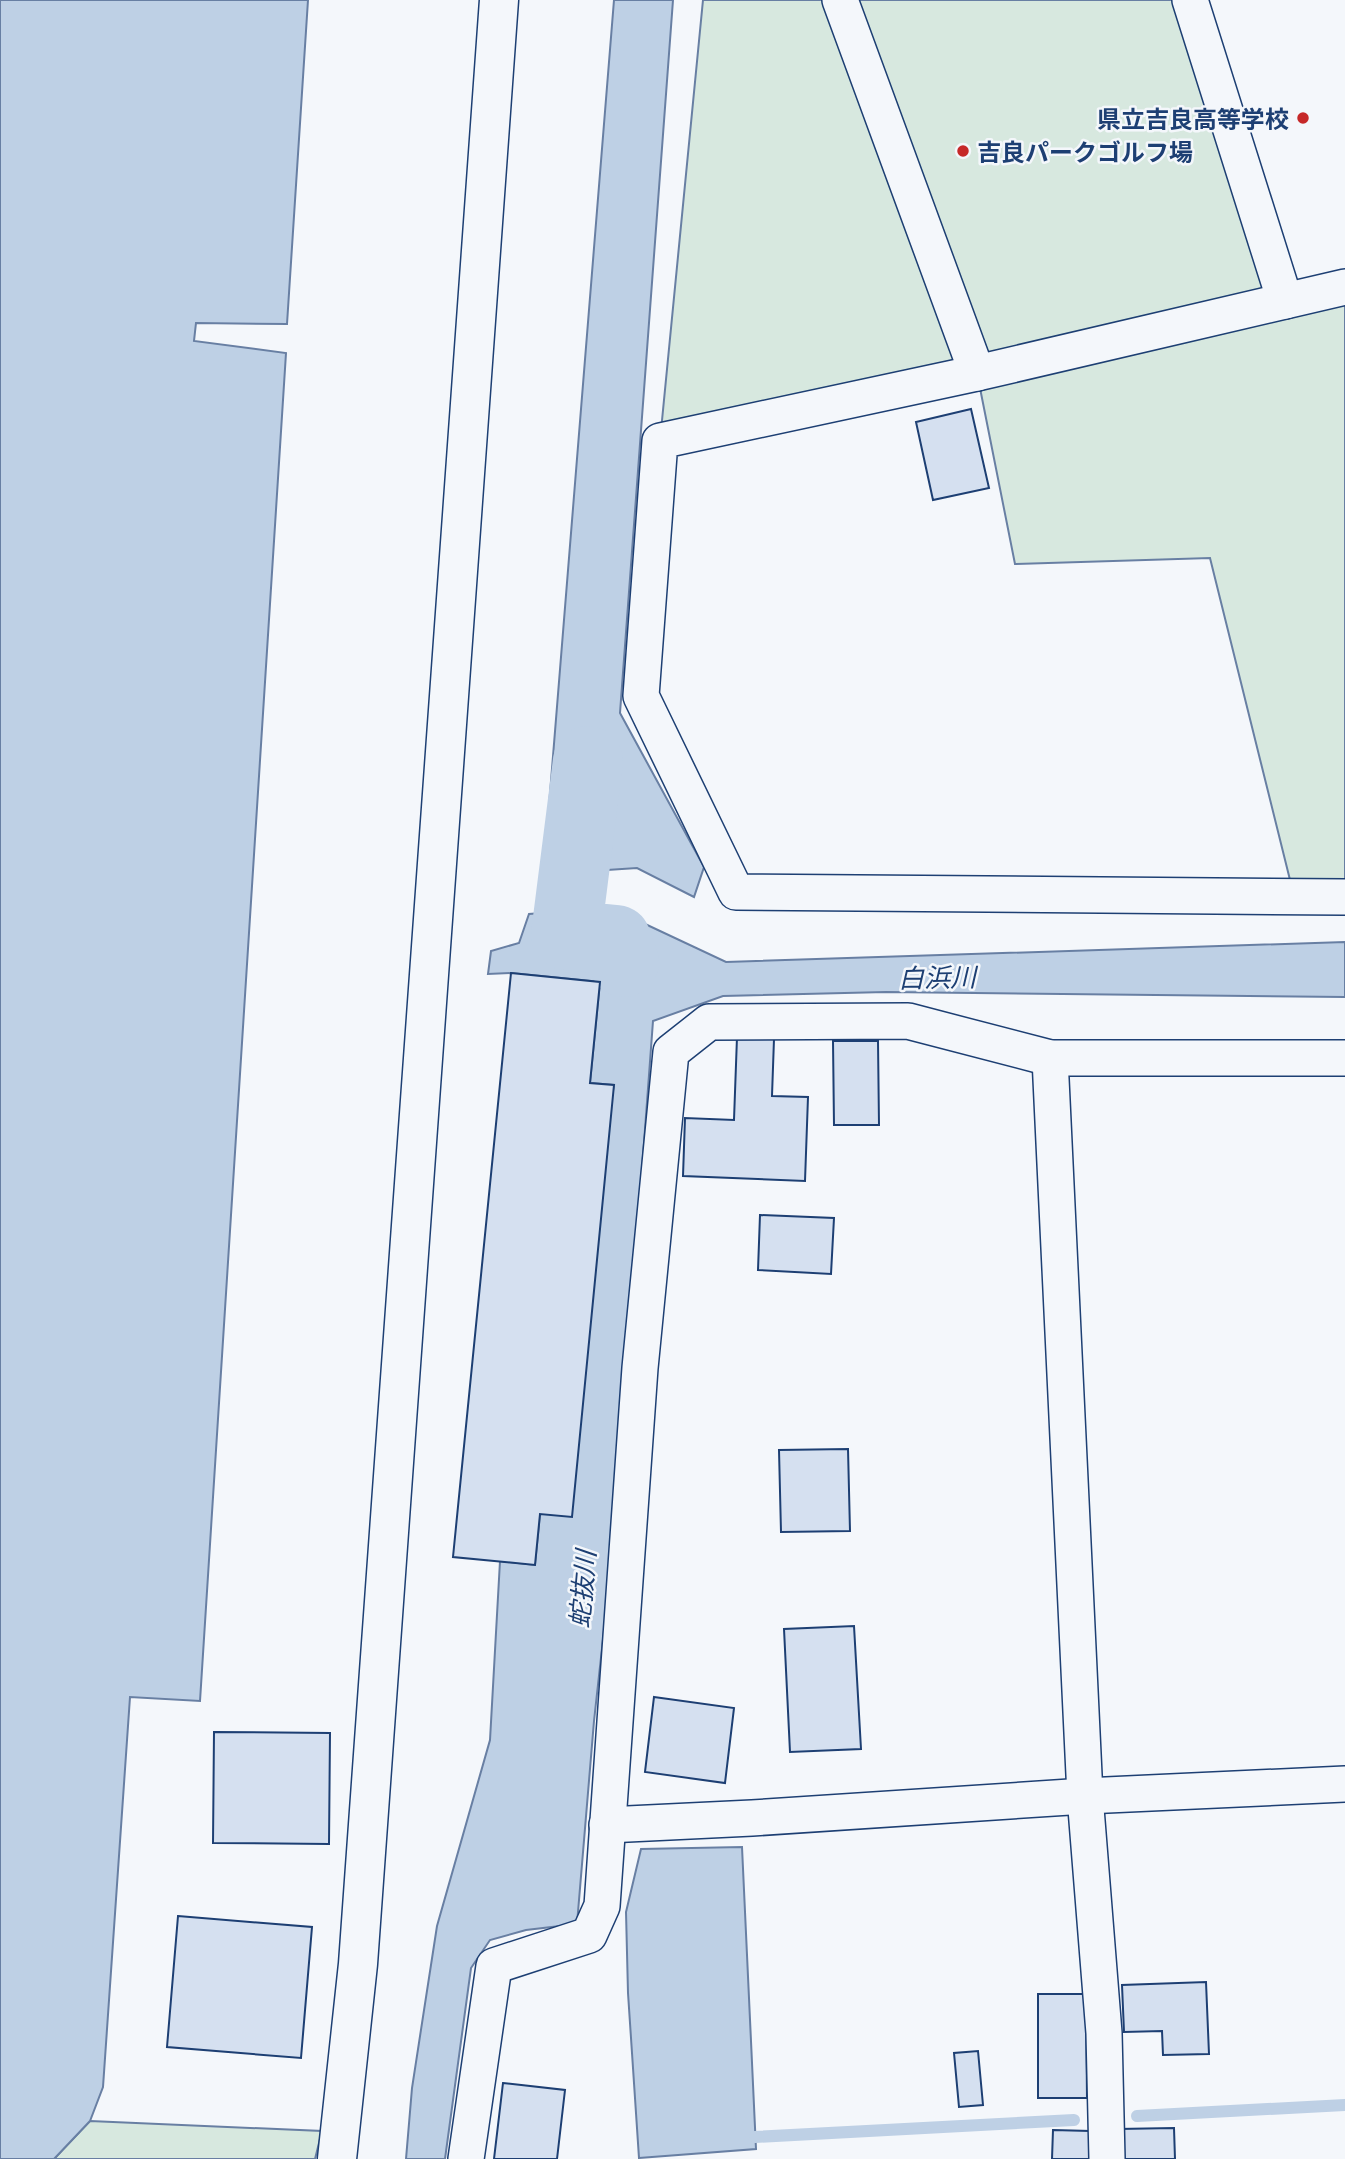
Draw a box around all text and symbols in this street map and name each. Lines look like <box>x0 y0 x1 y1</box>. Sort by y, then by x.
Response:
place label: 県立吉良高等学校 <box>1097 104 1289 133</box>
marker: 県立吉良高等学校 <box>1295 110 1311 126</box>
place label: 吉良パークゴルフ場 <box>977 137 1193 166</box>
marker: 吉良パークゴルフ場 <box>955 143 971 159</box>
water label: 白浜川 <box>898 960 979 994</box>
water label: 蛇抜川 <box>563 1546 602 1629</box>

